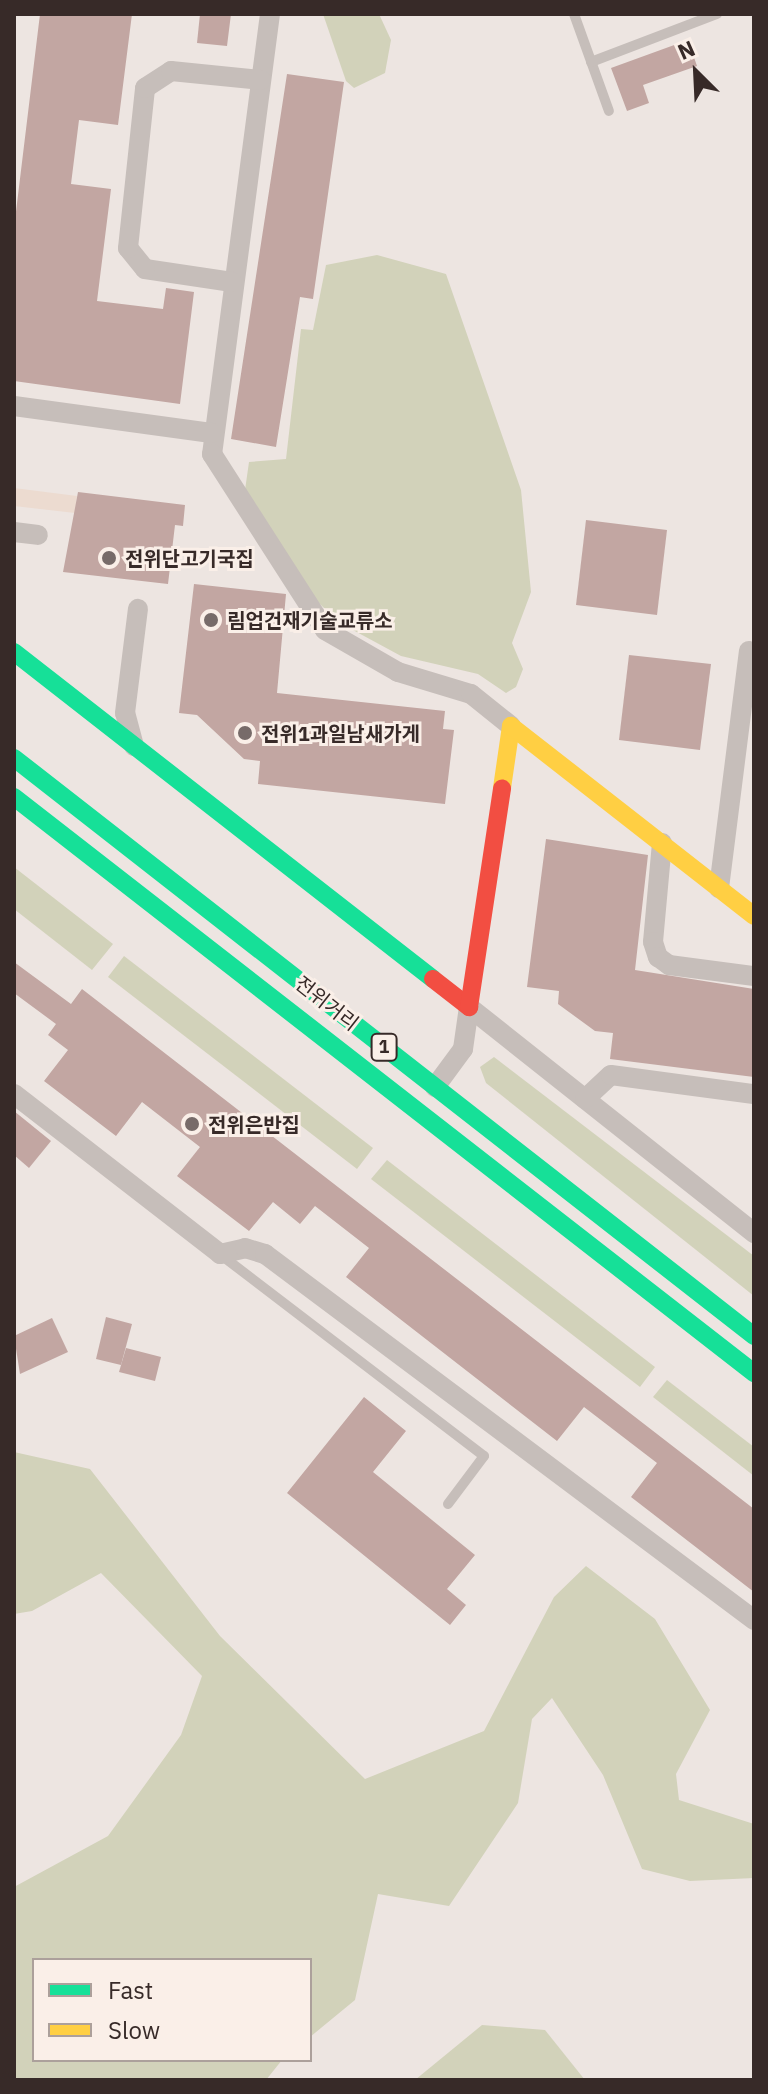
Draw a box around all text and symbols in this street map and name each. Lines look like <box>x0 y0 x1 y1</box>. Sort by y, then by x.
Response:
north arrow <box>656 32 736 112</box>
text: N <box>673 33 699 66</box>
place label: 전위단고기국집 <box>125 546 254 570</box>
marker: 전위단고기국집 <box>100 549 118 567</box>
place label: 림업건재기술교류소 <box>227 608 393 632</box>
marker: 림업건재기술교류소 <box>202 611 220 629</box>
place label: 전위1과일남새가게 <box>261 721 420 745</box>
marker: 전위1과일남새가게 <box>236 724 254 742</box>
street label: 전위거리 <box>291 971 363 1035</box>
road number: 1 <box>370 1033 398 1061</box>
place label: 전위은반집 <box>208 1112 300 1136</box>
marker: 전위은반집 <box>183 1115 201 1133</box>
legend <box>32 1958 312 2062</box>
text: Fast <box>108 1974 153 2006</box>
text: Slow <box>108 2014 160 2046</box>

